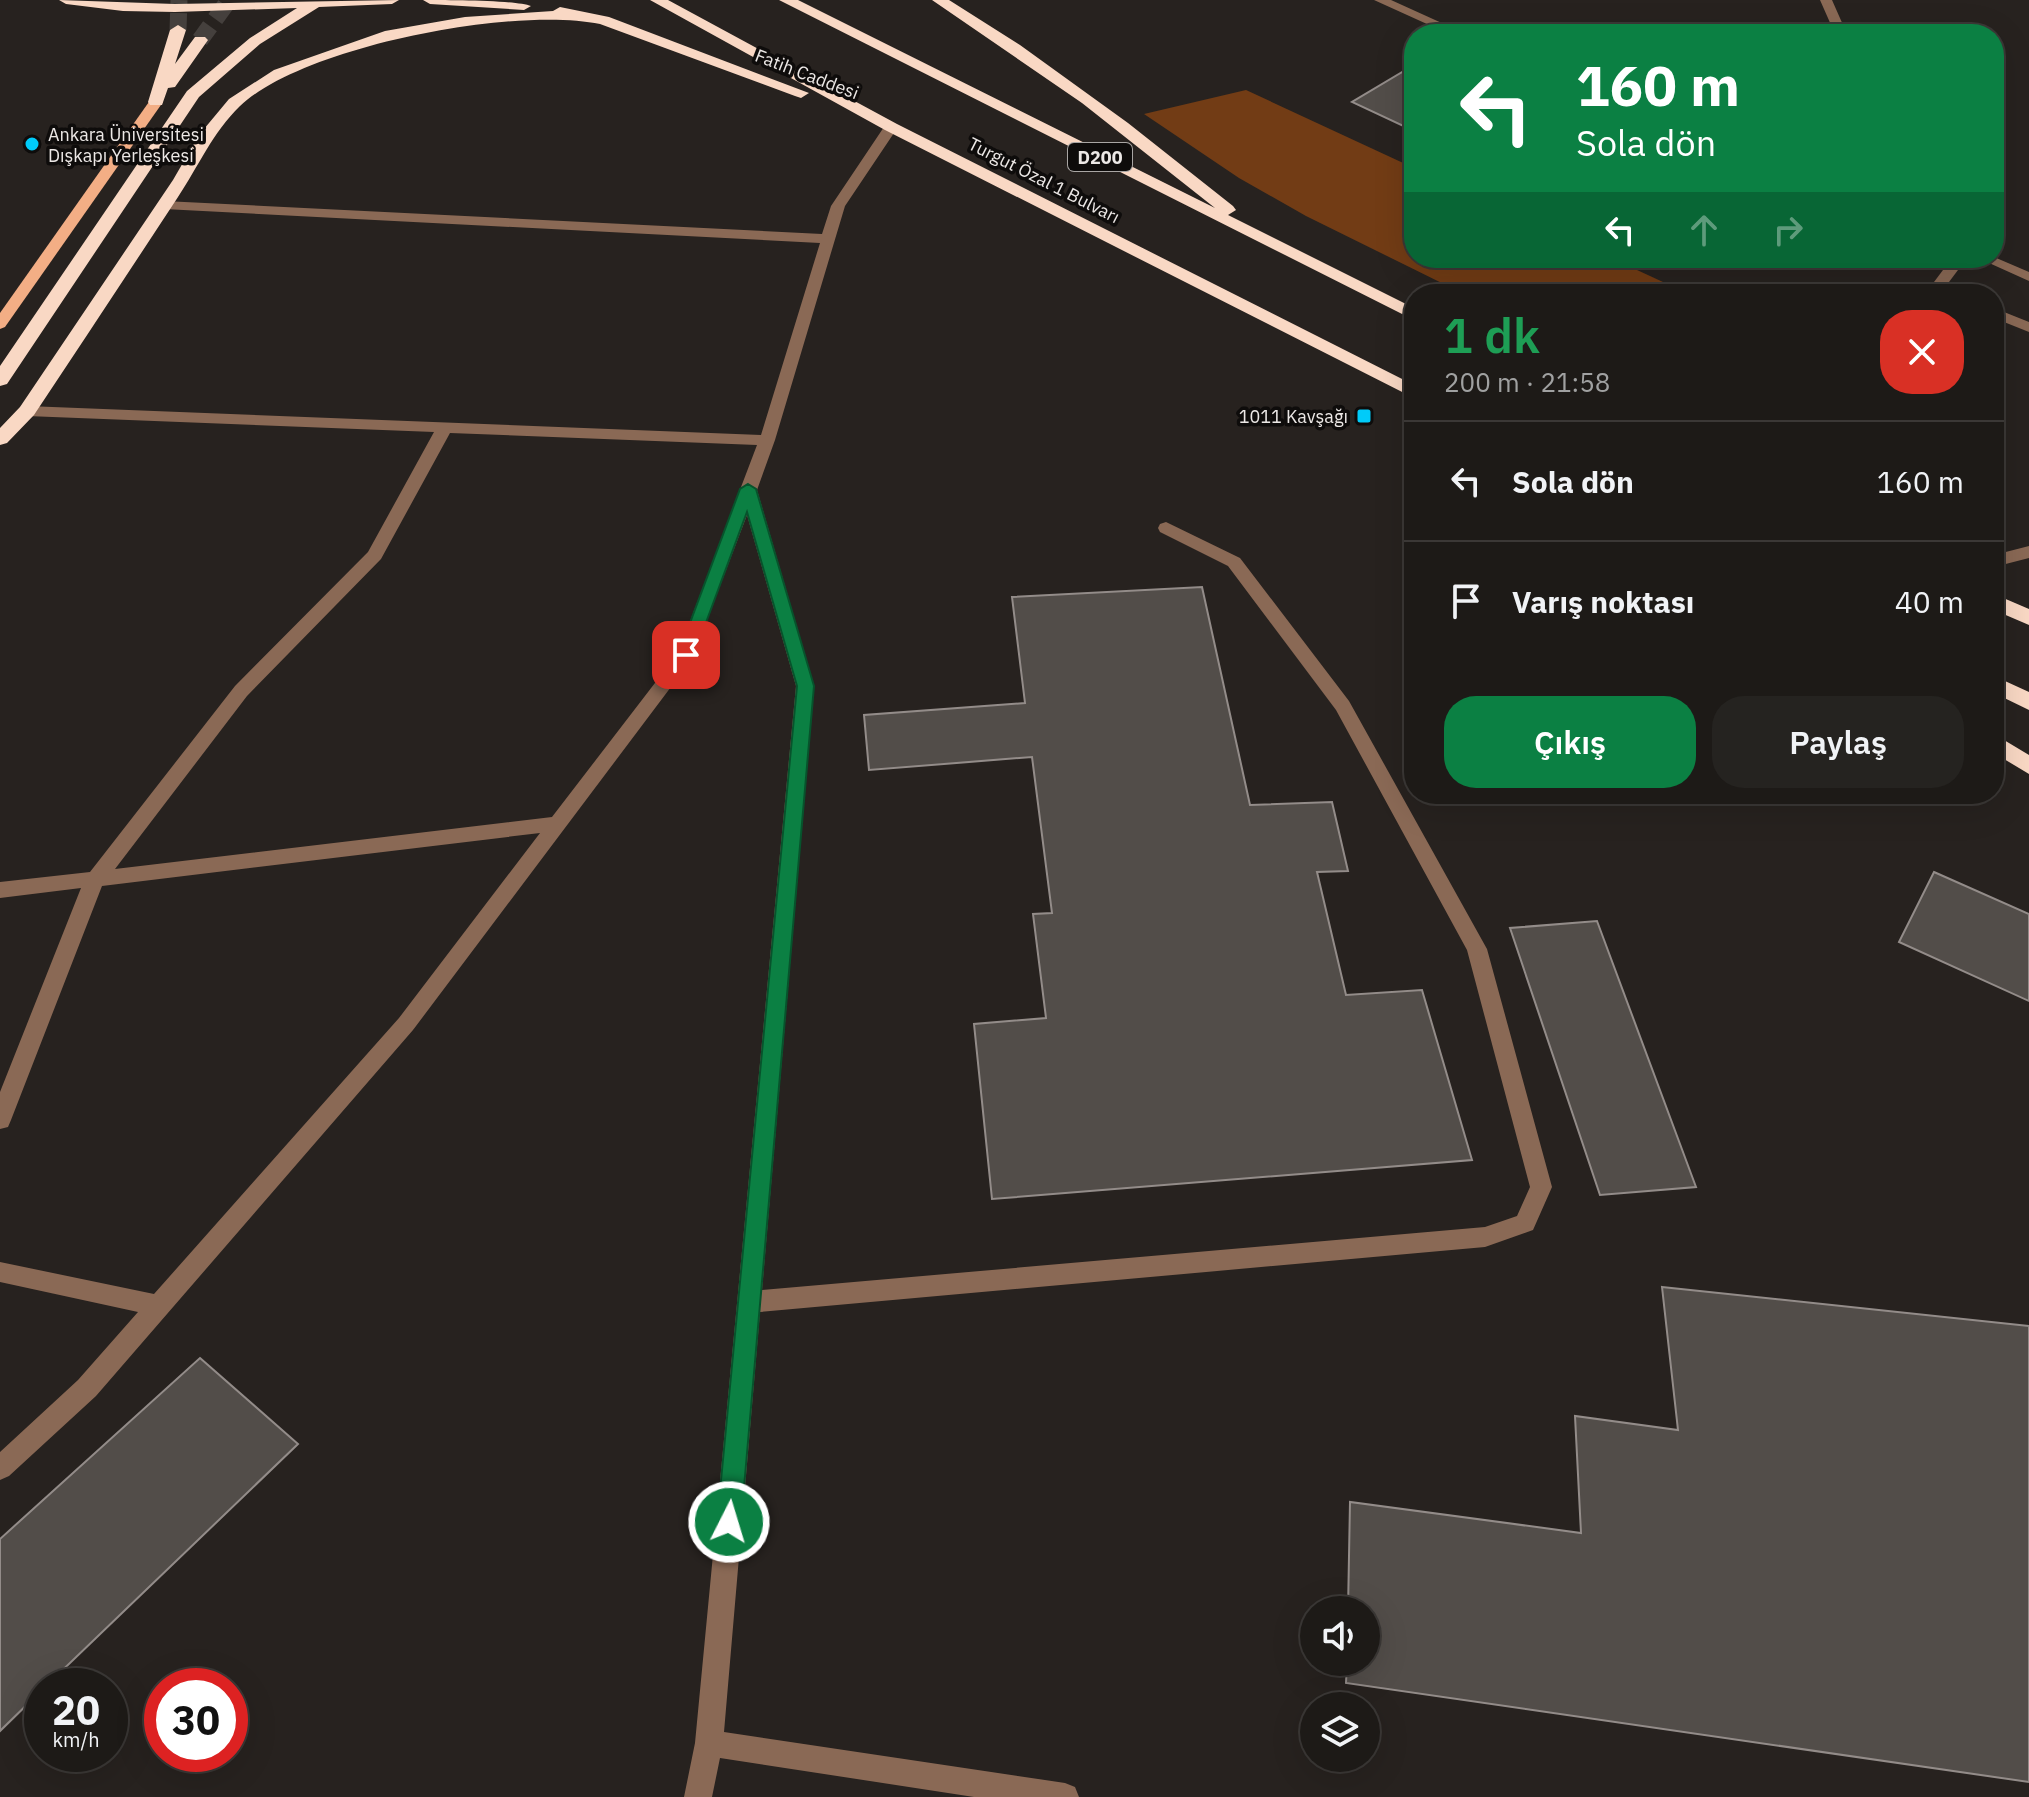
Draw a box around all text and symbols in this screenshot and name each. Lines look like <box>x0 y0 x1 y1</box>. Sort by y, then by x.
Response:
street label: Fatih Caddesi <box>752 44 862 104</box>
text: 160 m <box>1576 49 1740 121</box>
icon: left <box>1444 56 1548 160</box>
text: Sola dön <box>1576 119 1716 166</box>
place label: Ankara Üniversitesi Dışkapı Yerleşkesi <box>48 123 204 167</box>
street label: Turgut Özal 1 Bulvarı <box>964 132 1124 228</box>
marker: Ankara Üniversitesi Dışkapı Yerleşkesi <box>23 135 41 153</box>
road number: D200 <box>1068 143 1132 171</box>
icon: left <box>1598 208 1642 252</box>
icon: ahead <box>1682 208 1726 252</box>
icon: right <box>1766 208 1810 252</box>
text: 1 dk <box>1444 304 1540 366</box>
button: close <box>1880 310 1964 394</box>
text: 200 m · 21:58 <box>1444 365 1610 399</box>
place label: 1011 Kavşağı <box>1239 405 1348 428</box>
marker: 1011 Kavşağı <box>1355 407 1373 425</box>
icon: left <box>1444 459 1488 503</box>
text: Sola dön <box>1512 462 1634 501</box>
text: 160 m <box>1877 462 1964 501</box>
icon: arrive <box>1444 579 1488 623</box>
text: Varış noktası <box>1512 582 1694 621</box>
text: 40 m <box>1895 582 1964 621</box>
pin <box>652 621 720 689</box>
icon: arrive <box>664 633 708 677</box>
button: Çıkış <box>1444 696 1696 788</box>
button: Paylaş <box>1712 696 1964 788</box>
position arrow <box>687 1480 771 1564</box>
map controls <box>1300 1596 1380 1772</box>
button: sound <box>1300 1596 1380 1676</box>
speed limit sign: 30 <box>144 1668 248 1772</box>
text: 20 <box>52 1684 100 1736</box>
button: layers <box>1300 1692 1380 1772</box>
text: km/h <box>52 1726 100 1753</box>

